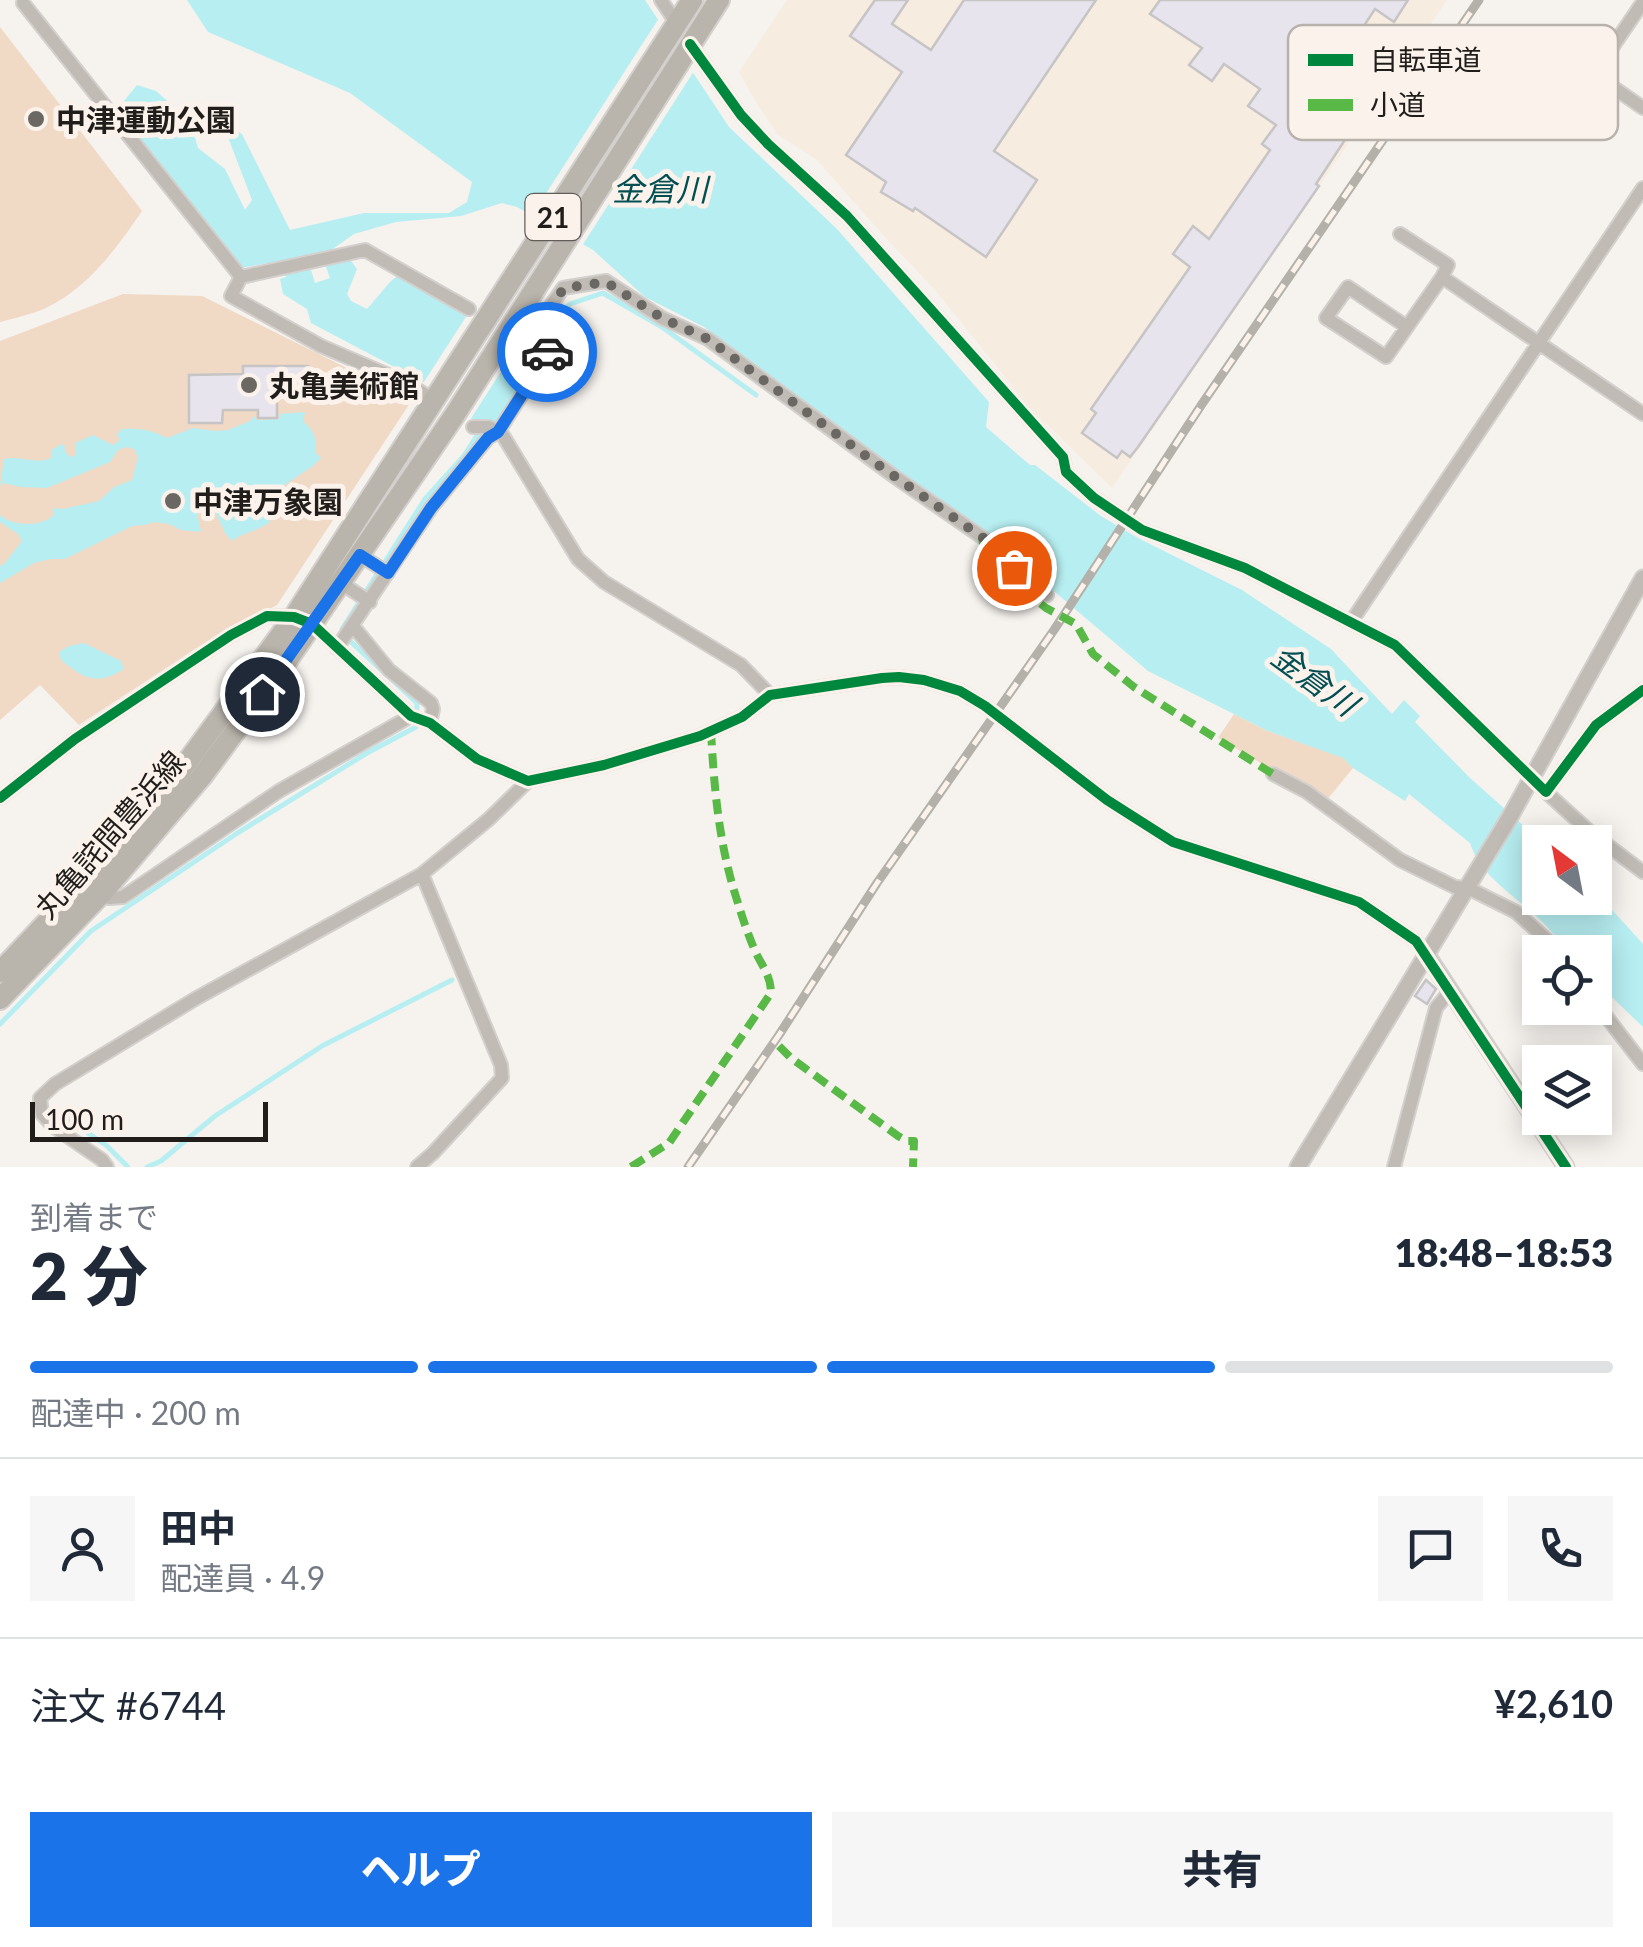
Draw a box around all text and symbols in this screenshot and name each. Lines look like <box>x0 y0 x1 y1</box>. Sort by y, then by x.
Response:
legend <box>1288 25 1618 140</box>
text: 自転車道 <box>1370 42 1482 76</box>
text: 小道 <box>1370 87 1426 121</box>
place label: 中津運動公園 <box>56 101 236 137</box>
marker: 中津運動公園 <box>25 108 47 130</box>
water label: 金倉川 <box>612 169 711 208</box>
road number: 21 <box>526 194 580 240</box>
courier <box>497 302 597 402</box>
icon: car <box>520 325 575 380</box>
place label: 丸亀美術館 <box>269 367 419 403</box>
marker: 丸亀美術館 <box>238 374 260 396</box>
place label: 中津万象園 <box>193 483 343 519</box>
marker: 中津万象園 <box>162 490 184 512</box>
pin <box>972 526 1057 611</box>
icon: bag <box>987 541 1042 596</box>
water label: 金倉川 <box>1265 635 1368 725</box>
pin <box>220 652 305 737</box>
icon: home <box>235 667 290 722</box>
street label: 丸亀詫間豊浜線 <box>27 743 191 925</box>
north arrow <box>1522 825 1612 915</box>
map controls <box>1522 825 1612 1135</box>
button: locate <box>1522 935 1612 1025</box>
button: layers <box>1522 1045 1612 1135</box>
scale bar <box>30 1097 268 1142</box>
text: 100 m <box>45 1102 124 1136</box>
text: 到着まで <box>30 1197 158 1236</box>
text: 18:48–18:53 <box>1394 1229 1613 1275</box>
text: 2 分 <box>30 1236 148 1314</box>
text: 配達中 · 200 m <box>30 1393 241 1432</box>
button: person <box>30 1496 135 1601</box>
button: chat <box>1378 1496 1483 1601</box>
button: phone <box>1508 1496 1613 1601</box>
text: 田中 <box>160 1504 236 1550</box>
text: 配達員 · 4.9 <box>160 1558 325 1597</box>
text: ¥2,610 <box>1494 1680 1613 1726</box>
text: 注文 #6744 <box>30 1682 226 1728</box>
button: ヘルプ <box>30 1812 812 1927</box>
button: 共有 <box>832 1812 1613 1927</box>

